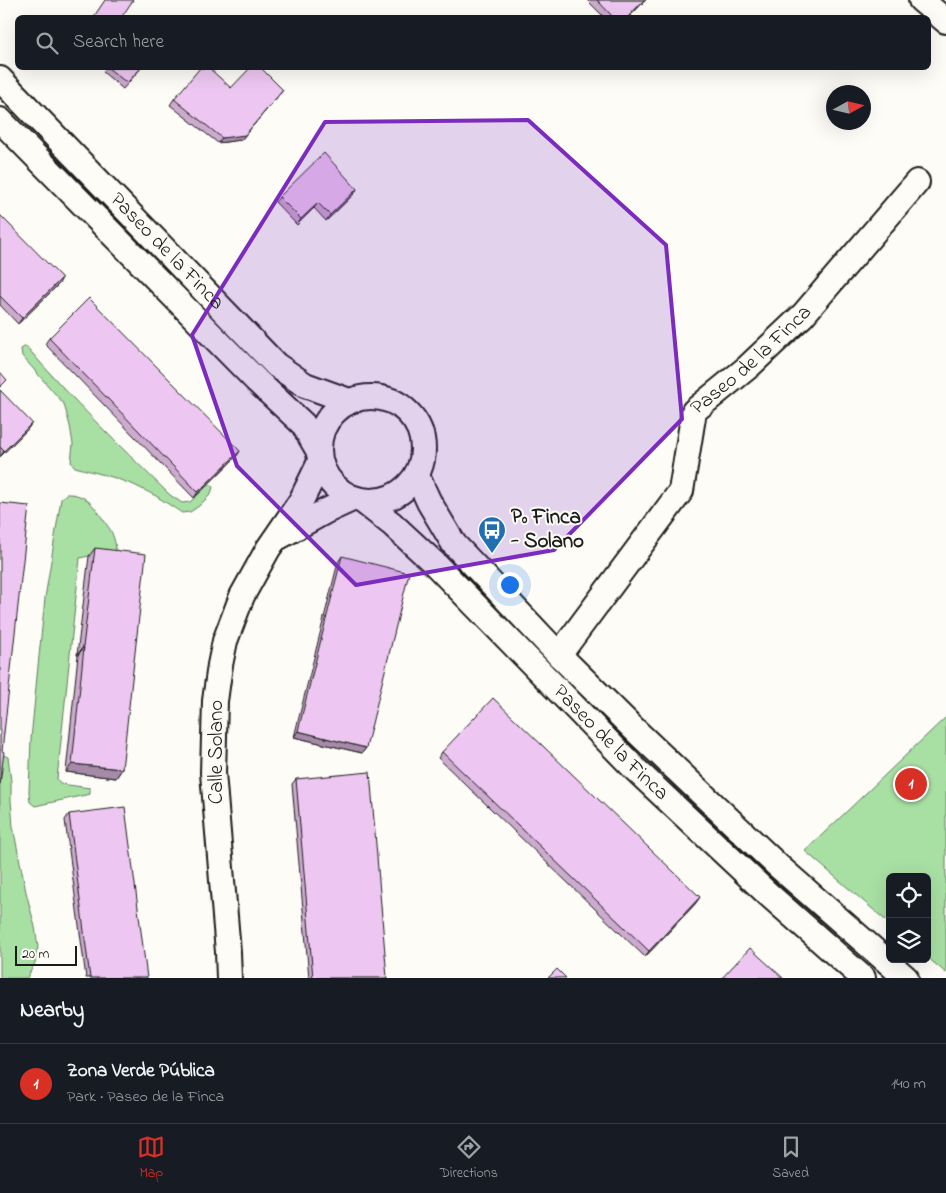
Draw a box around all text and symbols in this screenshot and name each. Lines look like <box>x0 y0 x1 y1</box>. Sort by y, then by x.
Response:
search box <box>15 15 931 70</box>
icon: search <box>33 29 61 57</box>
text: Search here <box>73 29 164 56</box>
north arrow <box>826 85 871 130</box>
street label: Paseo de la Finca <box>103 186 231 317</box>
street label: Paseo de la Finca <box>684 299 820 423</box>
place label: Pº Finca - Solano <box>510 503 584 557</box>
bus stop icon: Pº Finca - Solano <box>477 515 507 554</box>
your location <box>497 572 523 598</box>
street label: Paseo de la Finca <box>546 678 675 808</box>
street label: Calle Solano <box>202 700 232 804</box>
pin: 1 <box>895 765 927 803</box>
map controls <box>886 873 931 963</box>
button: locate <box>886 873 931 918</box>
button: layers <box>886 918 931 963</box>
scale bar <box>15 943 78 966</box>
text: 20 m <box>22 944 49 965</box>
text: Nearby <box>20 996 84 1026</box>
text: Zona Verde Pública <box>67 1058 215 1085</box>
text: 1 <box>33 1072 39 1096</box>
text: 140 m <box>891 1072 926 1096</box>
text: Park · Paseo de la Finca <box>67 1085 224 1109</box>
tab: Map <box>137 1133 165 1184</box>
tab: Directions <box>440 1133 498 1184</box>
tab: Saved <box>772 1133 809 1184</box>

